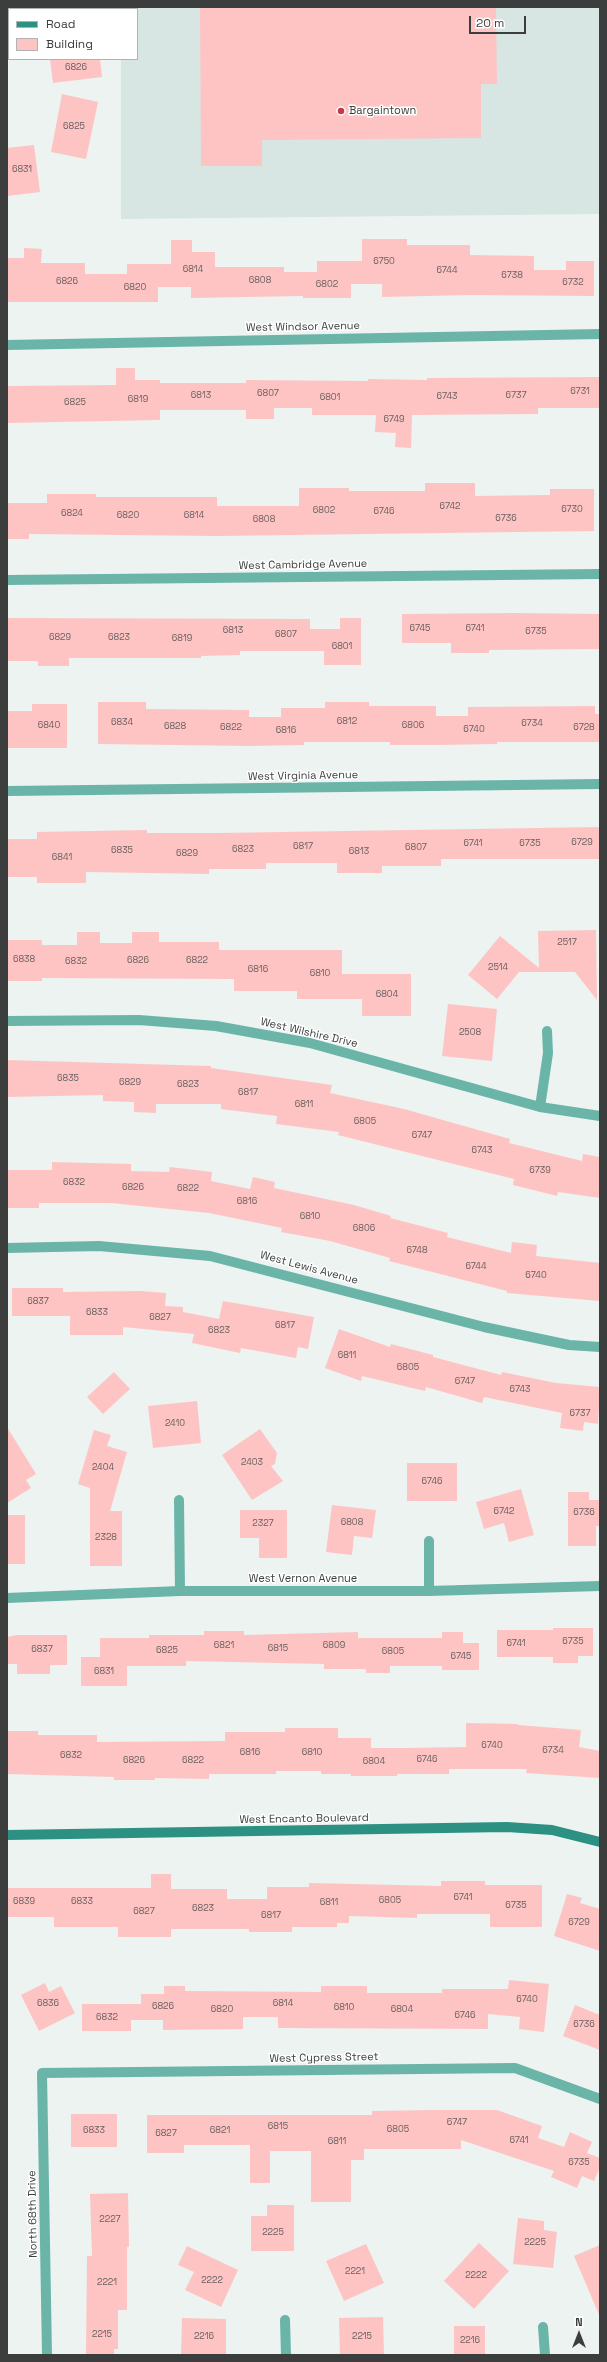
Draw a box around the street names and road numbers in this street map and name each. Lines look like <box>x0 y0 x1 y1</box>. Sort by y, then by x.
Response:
street label: West Windsor Avenue <box>246 319 360 335</box>
street label: West Cambridge Avenue <box>239 557 367 573</box>
street label: West Virginia Avenue <box>248 768 358 784</box>
street label: West Wilshire Drive <box>259 1015 359 1051</box>
street label: West Lewis Avenue <box>259 1249 359 1287</box>
street label: West Vernon Avenue <box>249 1572 357 1586</box>
street label: West Encanto Boulevard <box>239 1811 369 1827</box>
street label: West Cypress Street <box>269 2050 379 2066</box>
street label: North 68th Drive <box>26 2170 40 2258</box>

